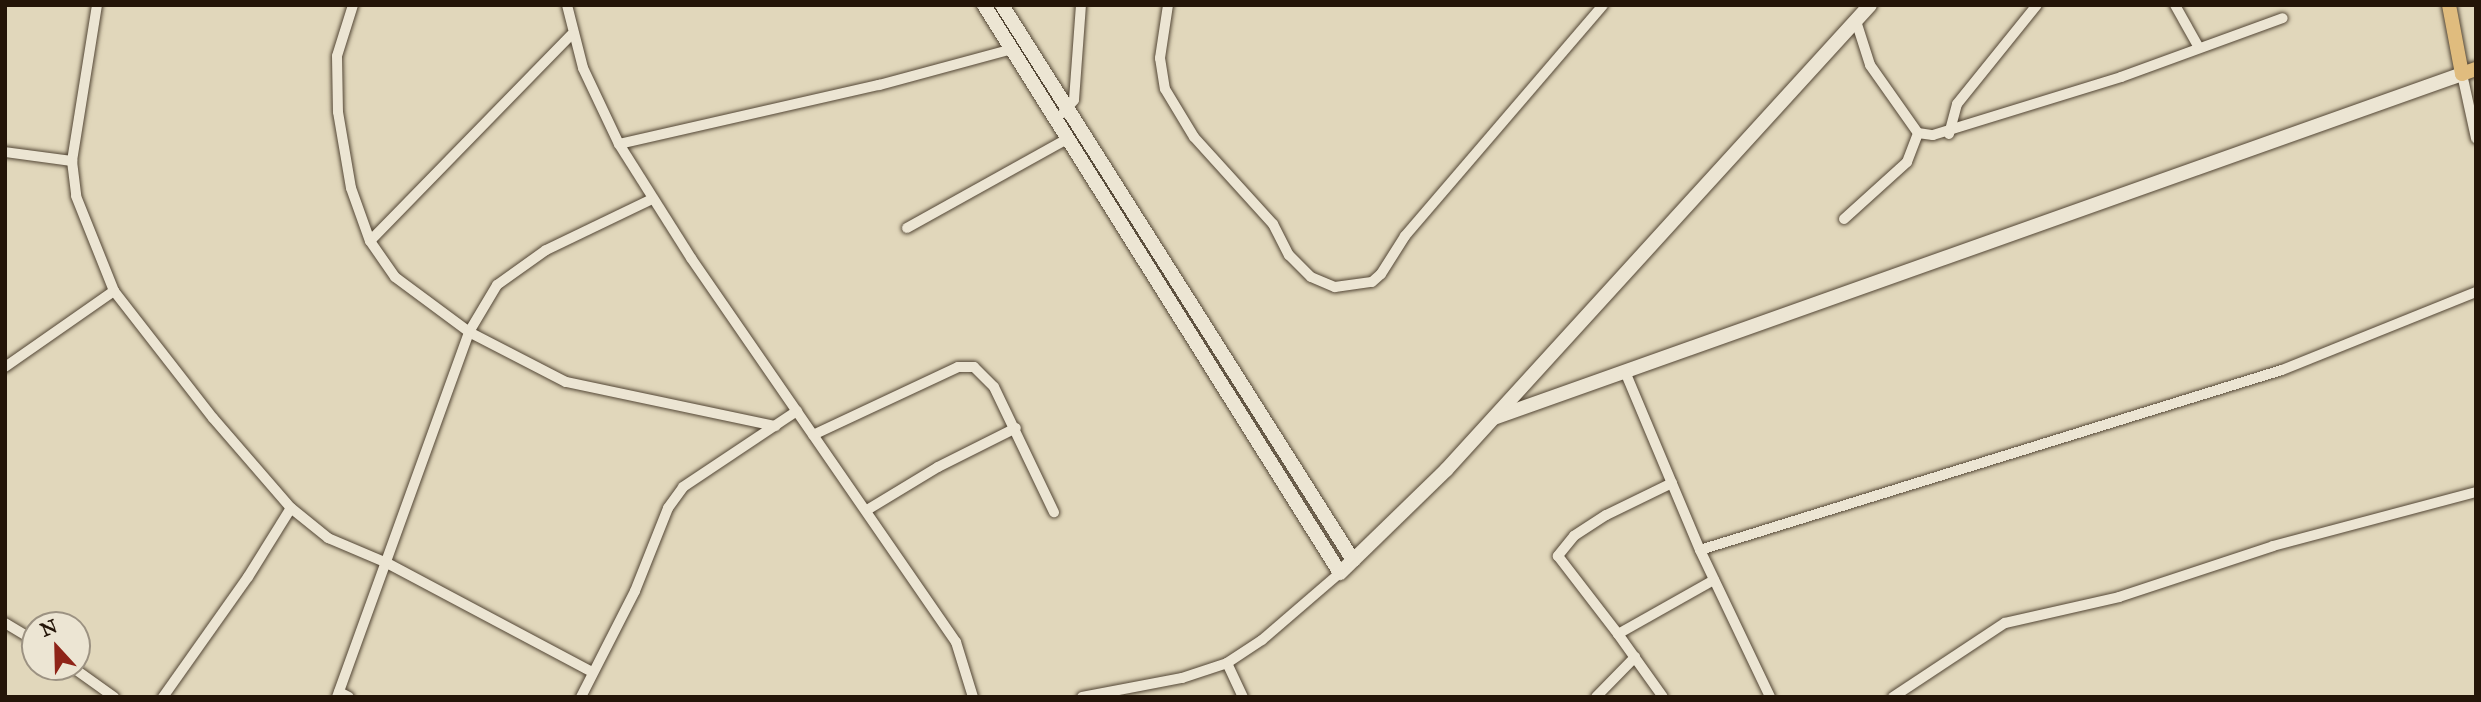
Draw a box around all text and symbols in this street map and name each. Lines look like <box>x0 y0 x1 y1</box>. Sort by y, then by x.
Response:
north arrow <box>21 611 91 681</box>
text: N <box>37 614 60 642</box>

